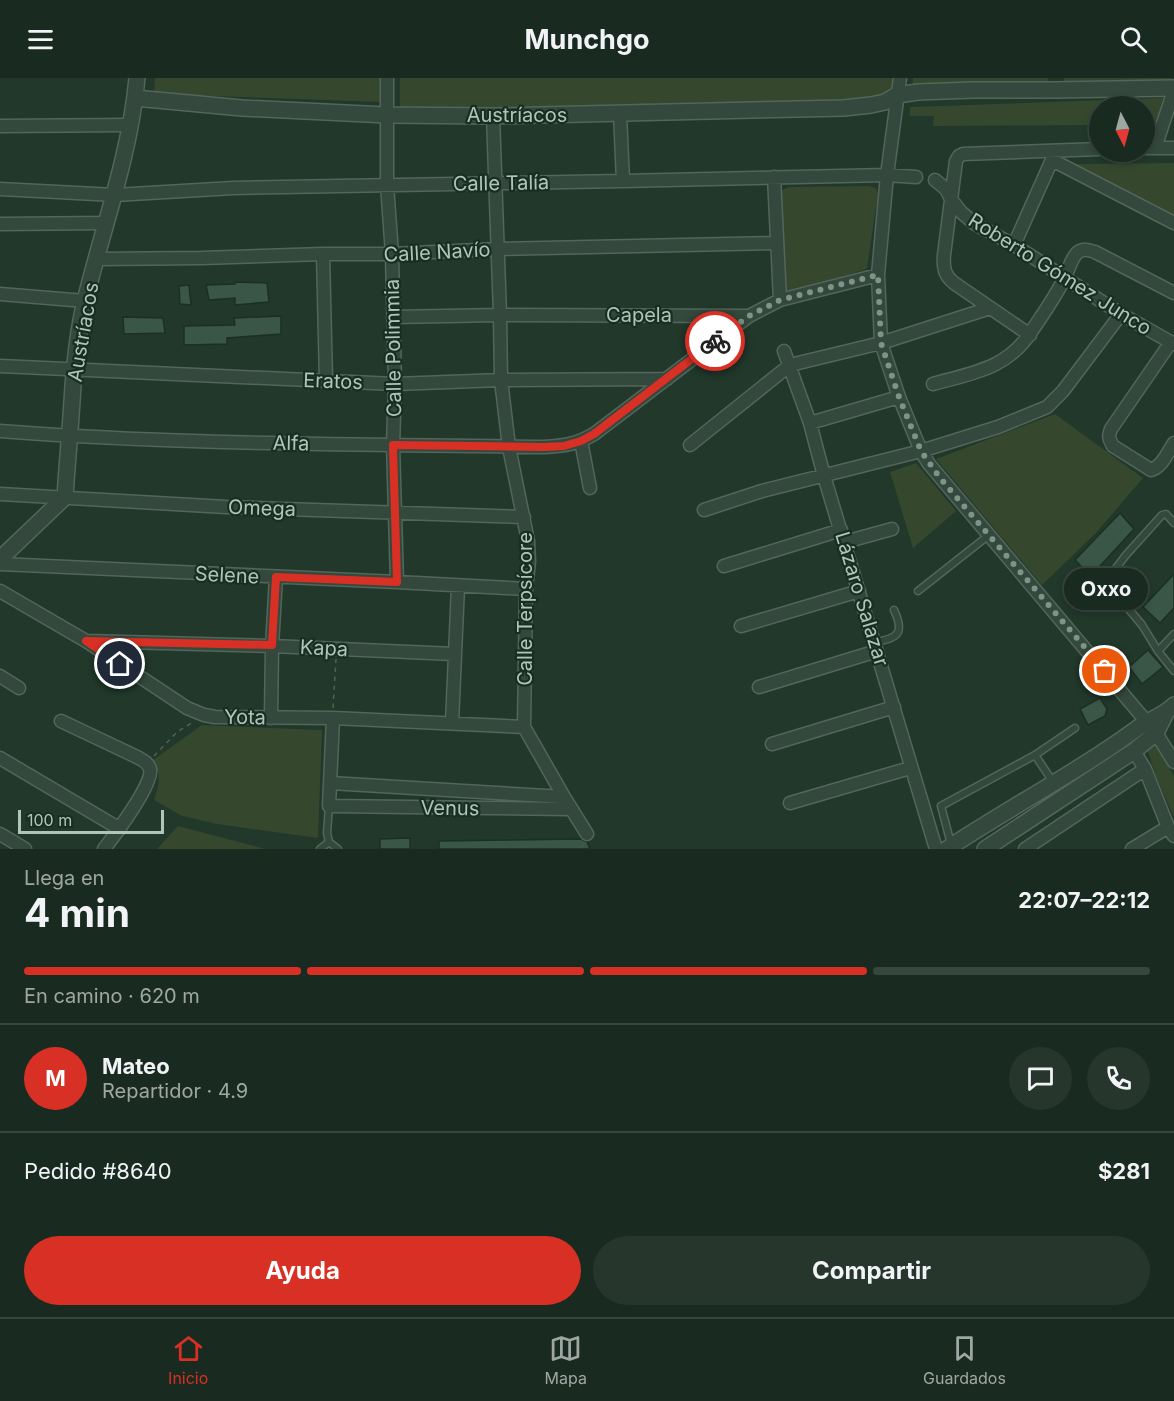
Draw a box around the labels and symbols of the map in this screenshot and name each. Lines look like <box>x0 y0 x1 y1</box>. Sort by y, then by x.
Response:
north arrow <box>1089 96 1155 162</box>
street label: Austríacos <box>467 103 567 127</box>
street label: Calle Talía <box>453 170 549 196</box>
street label: Roberto Gómez Junco <box>964 208 1156 340</box>
street label: Calle Navío <box>383 237 491 267</box>
street label: Calle Polimmia <box>380 279 406 417</box>
street label: Austríacos <box>62 280 104 384</box>
street label: Capela <box>606 303 672 327</box>
courier <box>685 311 745 371</box>
street label: Eratos <box>303 368 363 394</box>
street label: Alfa <box>272 431 310 455</box>
street label: Omega <box>228 495 296 521</box>
street label: Lázaro Salazar <box>830 529 894 670</box>
street label: Calle Terpsícore <box>513 532 537 686</box>
street label: Selene <box>194 561 260 589</box>
callout: Oxxo <box>1063 569 1147 611</box>
street label: Kapa <box>299 635 349 661</box>
pin <box>94 638 145 689</box>
pin <box>1079 645 1130 696</box>
street label: Yota <box>224 705 266 729</box>
street label: Venus <box>420 795 480 821</box>
scale bar <box>18 807 164 834</box>

